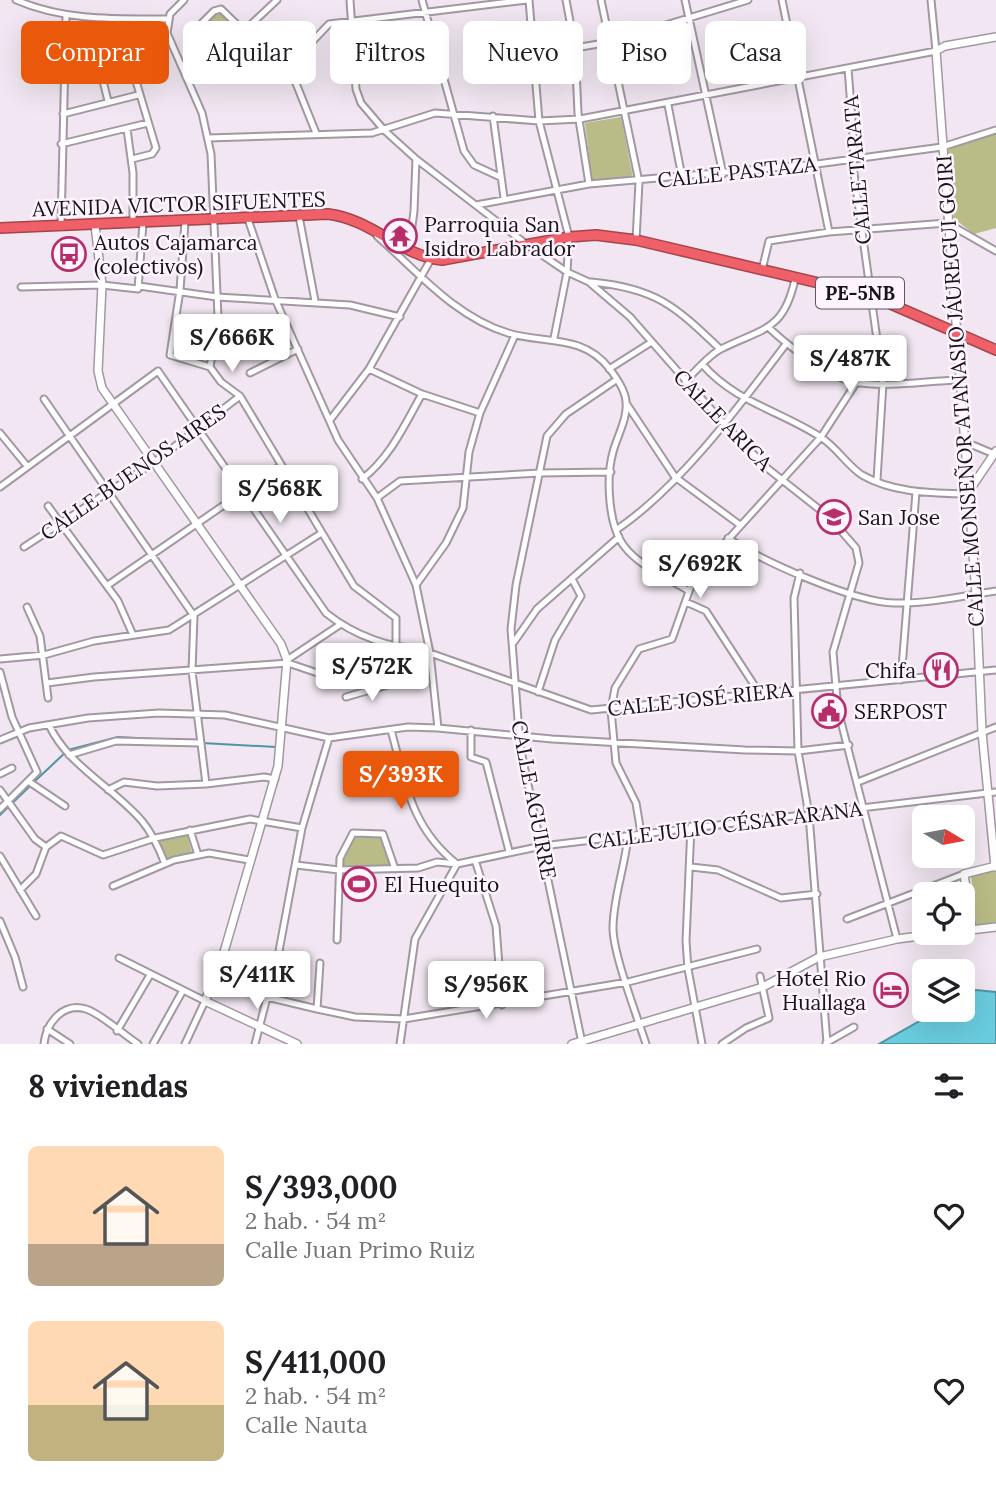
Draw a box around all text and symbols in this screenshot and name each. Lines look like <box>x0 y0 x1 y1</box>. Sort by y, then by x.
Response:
chip: Comprar <box>21 21 169 84</box>
chip: Alquilar <box>183 21 316 84</box>
chip: Filtros <box>330 21 449 84</box>
chip: Nuevo <box>463 21 583 84</box>
chip: Piso <box>597 21 691 84</box>
chip: Casa <box>705 21 806 84</box>
street label: CALLE TARATA <box>837 94 877 246</box>
street label: CALLE PASTAZA <box>656 150 819 194</box>
street label: CALLE MONSEÑOR ATANASIO JÁUREGUI GOIRI <box>930 154 990 628</box>
street label: AVENIDA VICTOR SIFUENTES <box>31 185 326 223</box>
place label: Parroquia San Isidro Labrador <box>424 211 575 262</box>
temple icon: Parroquia San Isidro Labrador <box>381 217 419 255</box>
place label: Autos Cajamarca (colectivos) <box>93 229 258 280</box>
bus stop icon: Autos Cajamarca (colectivos) <box>50 235 88 273</box>
road number: PE-5NB <box>816 278 904 308</box>
pin: S/666K <box>175 314 289 374</box>
text: S/666K <box>190 322 274 351</box>
pin: S/487K <box>793 336 907 395</box>
text: S/487K <box>810 343 890 372</box>
street label: CALLE ARICA <box>668 363 779 477</box>
street label: CALLE BUENOS AIRES <box>35 398 231 546</box>
pin: S/568K <box>223 466 337 525</box>
text: S/568K <box>238 473 322 502</box>
school or university icon: San Jose <box>815 498 853 536</box>
place label: San Jose <box>858 504 940 531</box>
pin: S/692K <box>643 540 757 600</box>
text: S/692K <box>658 548 742 577</box>
pin: S/572K <box>315 644 429 703</box>
text: S/572K <box>332 651 412 680</box>
restaurant icon: Chifa <box>922 651 960 689</box>
place label: Chifa <box>865 657 916 684</box>
street label: CALLE JOSÉ RIERA <box>606 676 795 722</box>
public building icon: SERPOST <box>810 692 848 730</box>
place label: SERPOST <box>854 698 947 725</box>
street label: CALLE AGUIRRE <box>505 718 563 882</box>
pin: S/393K <box>344 752 458 811</box>
text: S/393K <box>359 759 443 788</box>
street label: CALLE JULIO CÉSAR ARANA <box>586 795 865 855</box>
north arrow <box>912 805 975 868</box>
map controls <box>912 805 975 1022</box>
sports icon: El Huequito <box>340 865 378 903</box>
place label: El Huequito <box>384 871 499 898</box>
button: locate <box>912 882 975 945</box>
pin: S/411K <box>200 951 314 1011</box>
text: S/411K <box>219 959 295 988</box>
button: layers <box>912 959 975 1022</box>
pin: S/956K <box>429 962 543 1021</box>
place label: Hotel Rio Huallaga <box>776 965 866 1016</box>
text: S/956K <box>444 969 528 998</box>
hotel icon: Hotel Rio Huallaga <box>872 971 910 1009</box>
text: 8 viviendas <box>28 1067 188 1105</box>
icon: filters <box>930 1067 968 1105</box>
text: S/393,000 <box>245 1168 398 1206</box>
icon: home <box>84 1174 168 1258</box>
icon: heart <box>930 1197 968 1235</box>
text: 2 hab. · 54 m² <box>245 1206 386 1235</box>
text: Calle Juan Primo Ruiz <box>245 1235 475 1264</box>
text: S/411,000 <box>245 1343 386 1381</box>
icon: home <box>84 1349 168 1433</box>
icon: heart <box>930 1372 968 1410</box>
text: 2 hab. · 54 m² <box>245 1381 386 1410</box>
text: Calle Nauta <box>245 1410 368 1439</box>

